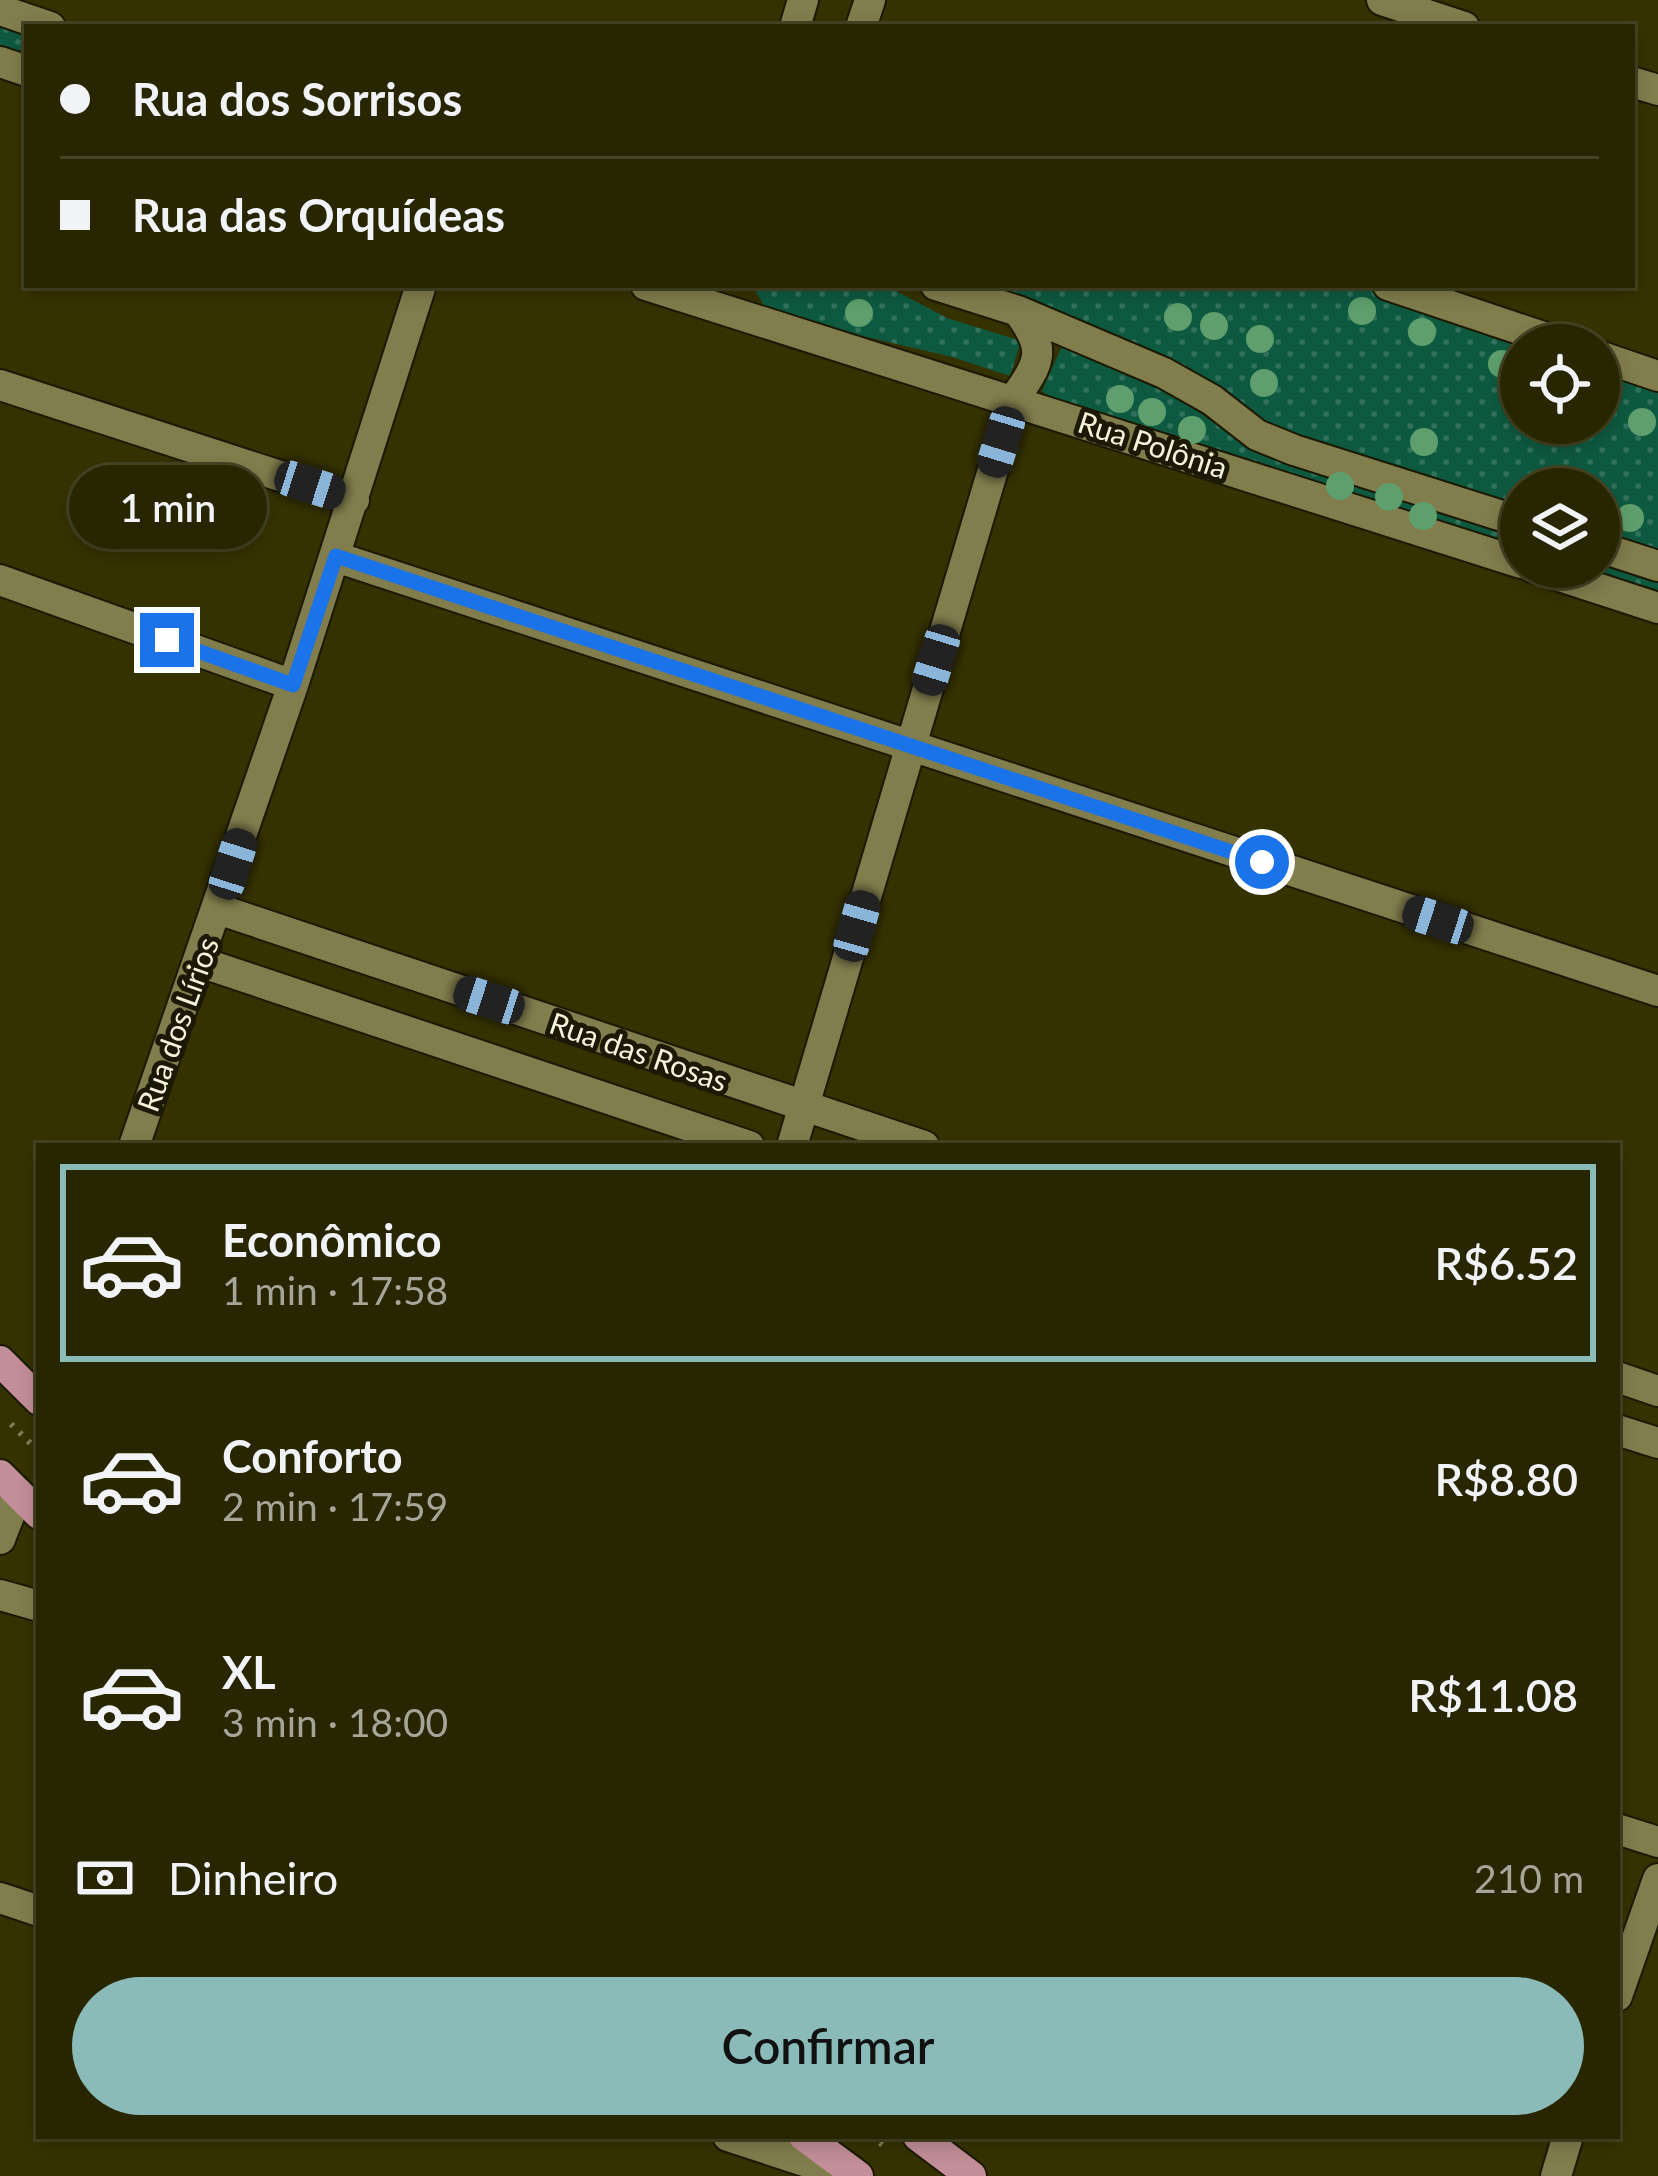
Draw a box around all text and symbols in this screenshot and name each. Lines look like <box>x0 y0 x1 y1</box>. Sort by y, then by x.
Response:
text: Rua dos Sorrisos <box>132 72 462 126</box>
text: Rua das Orquídeas <box>132 188 505 242</box>
map controls <box>1500 324 1620 588</box>
button: locate <box>1500 324 1620 444</box>
car <box>973 402 1029 482</box>
street label: Rua Polônia <box>1074 403 1232 485</box>
car <box>270 457 350 513</box>
callout: 1 min <box>68 466 266 550</box>
button: layers <box>1500 468 1620 588</box>
text: 1 min <box>120 484 216 530</box>
route end <box>140 613 194 667</box>
car <box>908 620 964 700</box>
car <box>205 824 261 904</box>
route start <box>1235 835 1289 889</box>
car <box>830 886 884 966</box>
car <box>1398 892 1478 948</box>
street label: Rua dos Lírios <box>129 932 225 1116</box>
car <box>449 972 529 1028</box>
street label: Rua das Rosas <box>545 1004 733 1098</box>
icon: car <box>78 1209 186 1317</box>
text: Econômico <box>222 1213 442 1267</box>
text: R$6.52 <box>1434 1236 1578 1290</box>
text: 1 min · 17:58 <box>222 1267 448 1313</box>
icon: car <box>78 1425 186 1533</box>
text: Conforto <box>222 1429 403 1483</box>
text: R$8.80 <box>1434 1452 1578 1506</box>
text: 2 min · 17:59 <box>222 1483 448 1529</box>
icon: car <box>78 1641 186 1749</box>
text: XL <box>222 1645 276 1699</box>
text: R$11.08 <box>1408 1668 1578 1722</box>
text: 3 min · 18:00 <box>222 1699 448 1745</box>
icon: cash <box>72 1845 138 1911</box>
text: Dinheiro <box>168 1851 338 1905</box>
text: 210 m <box>1474 1855 1584 1901</box>
button: Confirmar <box>72 1977 1584 2115</box>

